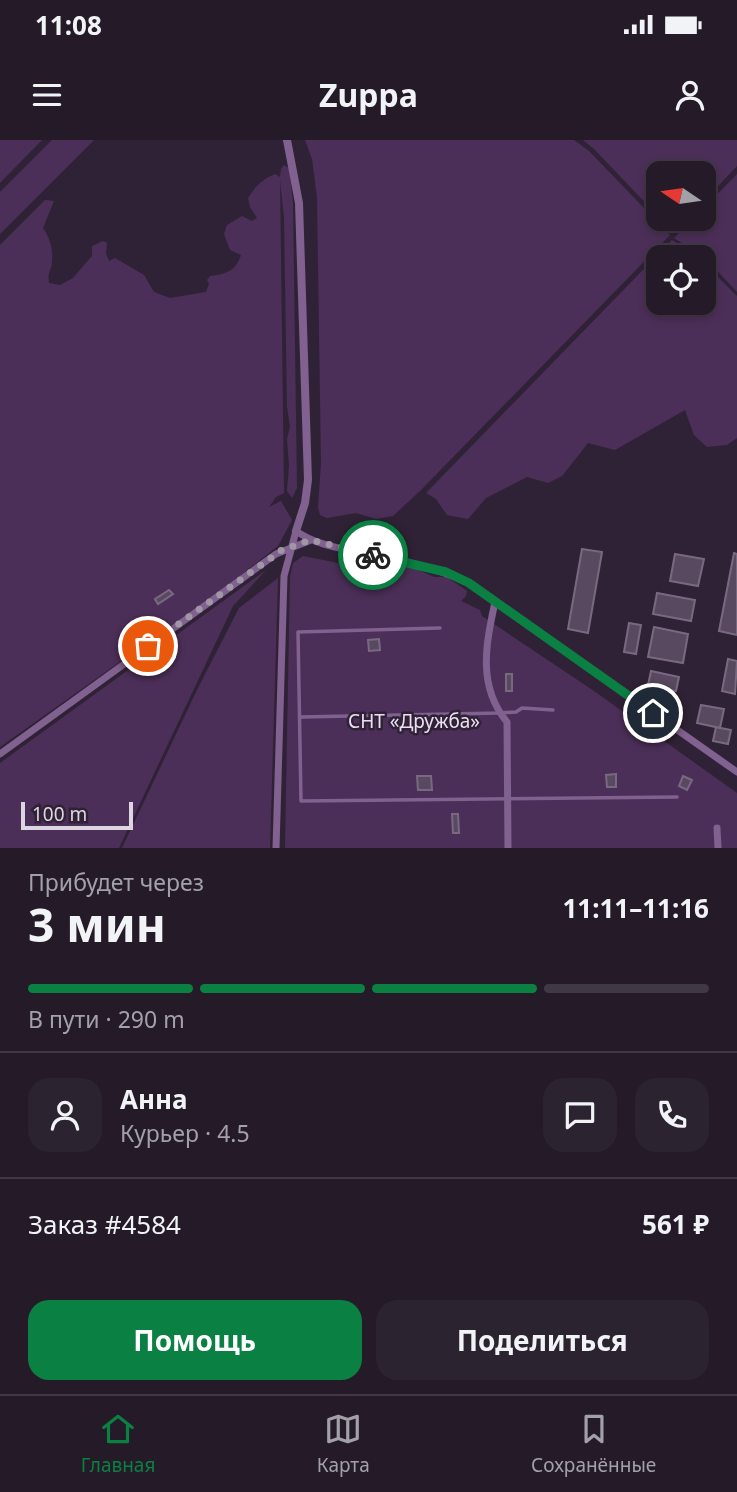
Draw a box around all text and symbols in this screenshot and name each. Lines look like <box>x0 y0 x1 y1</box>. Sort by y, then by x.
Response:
text: 11:08 <box>35 7 102 43</box>
text: Zuppa <box>319 73 418 116</box>
icon: menu <box>28 76 66 114</box>
icon: person <box>671 76 709 114</box>
north arrow <box>646 161 716 231</box>
map controls <box>646 161 716 315</box>
button: locate <box>646 245 716 315</box>
courier <box>338 520 408 590</box>
icon: bike <box>354 536 392 574</box>
pin <box>118 616 178 676</box>
icon: bag <box>129 627 167 665</box>
pin <box>623 683 683 743</box>
icon: home <box>634 694 672 732</box>
park label: СНТ «Дружба» <box>348 708 480 734</box>
scale bar <box>21 799 133 831</box>
text: 100 m <box>32 801 87 827</box>
text: Прибудет через <box>28 866 204 898</box>
text: 11:11–11:16 <box>562 890 709 926</box>
text: 3 мин <box>28 893 166 955</box>
text: В пути · 290 m <box>28 1003 185 1035</box>
button: person <box>28 1078 102 1152</box>
button: chat <box>543 1078 617 1152</box>
button: phone <box>635 1078 709 1152</box>
text: Анна <box>120 1081 188 1117</box>
text: Курьер · 4.5 <box>120 1117 250 1149</box>
text: Заказ #4584 <box>28 1206 181 1242</box>
text: 561 ₽ <box>642 1206 709 1242</box>
button: Помощь <box>28 1300 362 1380</box>
button: Поделиться <box>376 1300 709 1380</box>
tab: Главная <box>81 1410 155 1478</box>
tab: Карта <box>317 1410 370 1478</box>
tab: Сохранённые <box>531 1410 656 1478</box>

